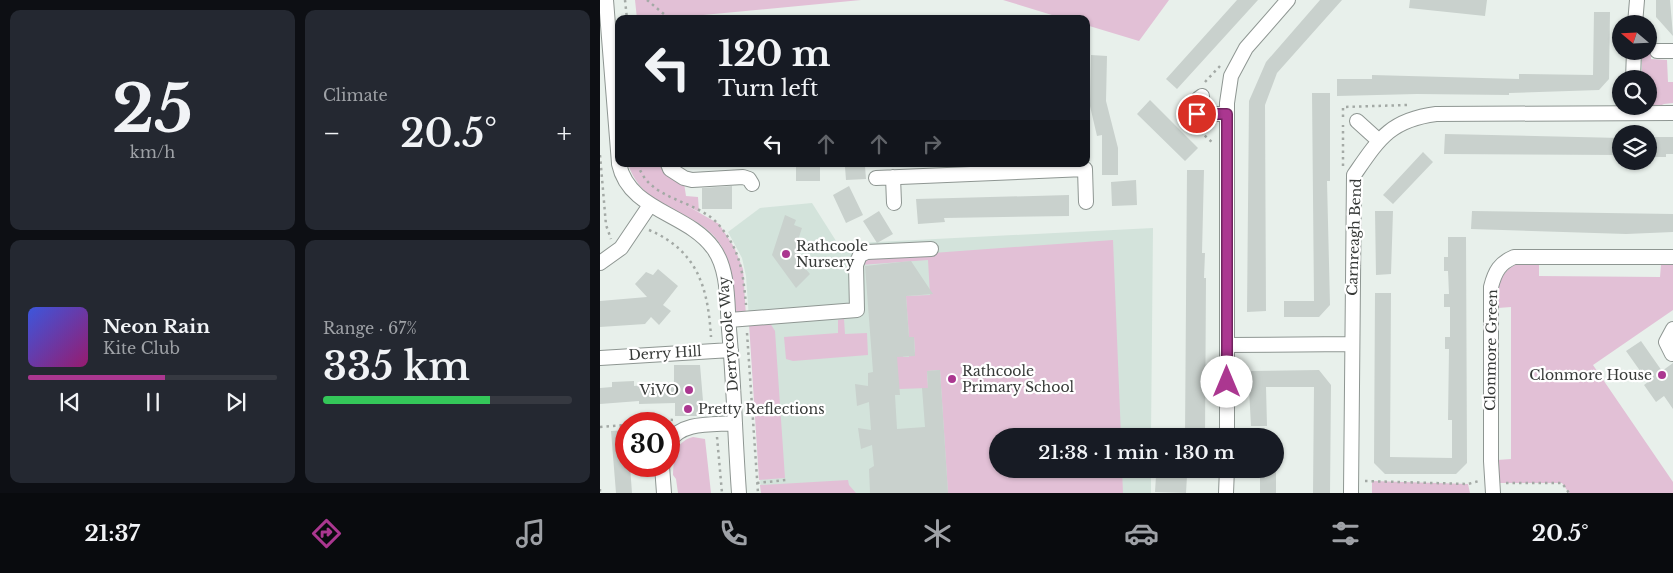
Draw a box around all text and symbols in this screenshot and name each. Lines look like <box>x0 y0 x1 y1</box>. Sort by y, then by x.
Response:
north arrow <box>1612 15 1658 60</box>
map controls <box>1612 15 1657 170</box>
text: 120 m <box>718 32 831 75</box>
icon: left <box>635 35 700 100</box>
text: 25 <box>112 69 193 150</box>
button: search <box>1612 70 1657 115</box>
text: Turn left <box>718 75 818 102</box>
text: Climate <box>323 85 388 105</box>
pin <box>1176 93 1218 135</box>
icon: arrive <box>1183 100 1211 128</box>
text: 20.5° <box>400 110 497 157</box>
text: − <box>323 116 341 151</box>
text: + <box>557 116 572 151</box>
button: layers <box>1612 125 1657 170</box>
icon: left <box>759 130 787 158</box>
icon: ahead <box>812 130 840 158</box>
icon: ahead <box>865 130 893 158</box>
icon: right <box>918 130 946 158</box>
text: km/h <box>130 142 175 162</box>
street label: Carnreagh Bend <box>1343 177 1365 296</box>
place label: Rathcoole Nursery <box>796 237 868 271</box>
marker: Rathcoole Nursery <box>780 248 792 260</box>
street label: Derrycoole Way <box>714 275 742 393</box>
street label: Clonmore Green <box>1481 289 1501 411</box>
text: Neon Rain <box>103 315 210 338</box>
text: Range · 67% <box>323 318 417 338</box>
text: Kite Club <box>103 338 180 358</box>
street label: Derry Hill <box>628 342 702 364</box>
text: 335 km <box>323 343 470 390</box>
position arrow <box>1200 355 1252 407</box>
place label: Rathcoole Primary School <box>962 362 1075 396</box>
place label: Clonmore House <box>1529 366 1652 384</box>
marker: Clonmore House <box>1656 369 1668 381</box>
marker: Rathcoole Primary School <box>946 373 958 385</box>
place label: ViVO <box>639 381 679 399</box>
marker: ViVO <box>683 384 695 396</box>
icon: previous <box>56 388 84 416</box>
icon: pause <box>139 388 167 416</box>
icon: next <box>222 388 250 416</box>
place label: Pretty Reflections <box>698 400 825 418</box>
marker: Pretty Reflections <box>682 403 694 415</box>
speed limit sign: 30 <box>615 412 680 477</box>
text: 21:38 · 1 min · 130 m <box>1038 441 1235 464</box>
icon: directions <box>309 516 344 551</box>
icon: music <box>513 516 548 551</box>
icon: phone <box>716 516 751 551</box>
icon: climate <box>920 516 955 551</box>
icon: car <box>1124 516 1159 551</box>
icon: filters <box>1328 516 1363 551</box>
text: 21:37 <box>84 520 140 547</box>
text: 20.5° <box>1532 520 1589 547</box>

